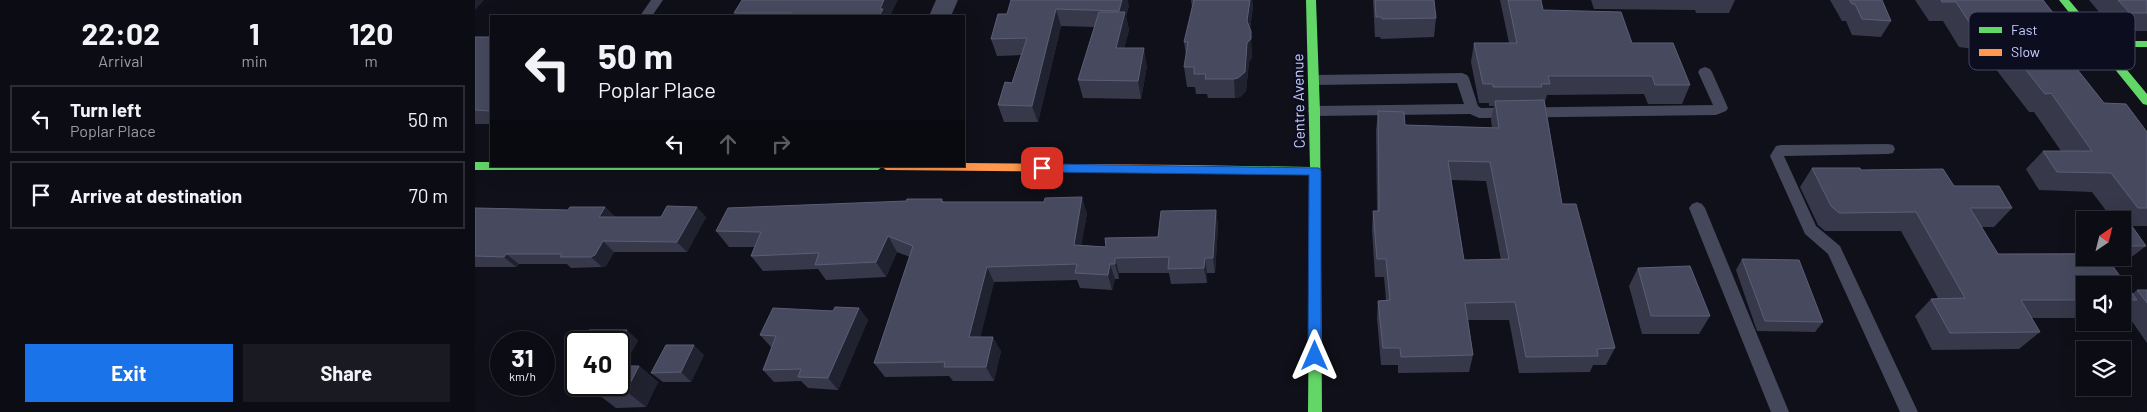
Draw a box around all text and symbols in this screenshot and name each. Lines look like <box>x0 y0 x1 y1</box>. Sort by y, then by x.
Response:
legend <box>1969 12 2135 70</box>
text: 22:02 <box>82 15 160 51</box>
text: 1 <box>249 15 260 51</box>
text: 120 <box>349 15 393 51</box>
text: Fast <box>2011 21 2037 38</box>
text: 50 m <box>598 34 673 76</box>
icon: left <box>515 35 580 100</box>
text: Slow <box>2011 43 2040 60</box>
text: Arrival <box>98 51 143 70</box>
text: min <box>241 51 267 70</box>
text: m <box>365 51 378 70</box>
street label: Centre Avenue <box>1288 54 1308 149</box>
text: Poplar Place <box>598 76 716 102</box>
text: Turn left <box>70 98 141 121</box>
icon: left <box>27 105 55 133</box>
text: 50 m <box>408 108 448 131</box>
text: Poplar Place <box>70 121 156 140</box>
icon: left <box>661 130 689 158</box>
icon: ahead <box>714 130 742 158</box>
icon: right <box>767 130 795 158</box>
pin <box>1021 147 1063 189</box>
icon: arrive <box>1028 154 1056 182</box>
icon: arrive <box>27 181 55 209</box>
text: Arrive at destination <box>70 184 242 207</box>
text: 70 m <box>409 184 448 207</box>
north arrow <box>2076 211 2131 266</box>
map controls <box>2076 211 2131 396</box>
button: sound <box>2076 276 2131 331</box>
position arrow <box>1288 329 1340 381</box>
speed limit sign: 40 <box>565 331 630 396</box>
button: layers <box>2076 341 2131 396</box>
text: 31 <box>511 342 534 372</box>
button: Exit <box>25 344 233 402</box>
button: Share <box>243 344 450 402</box>
text: km/h <box>509 369 536 383</box>

